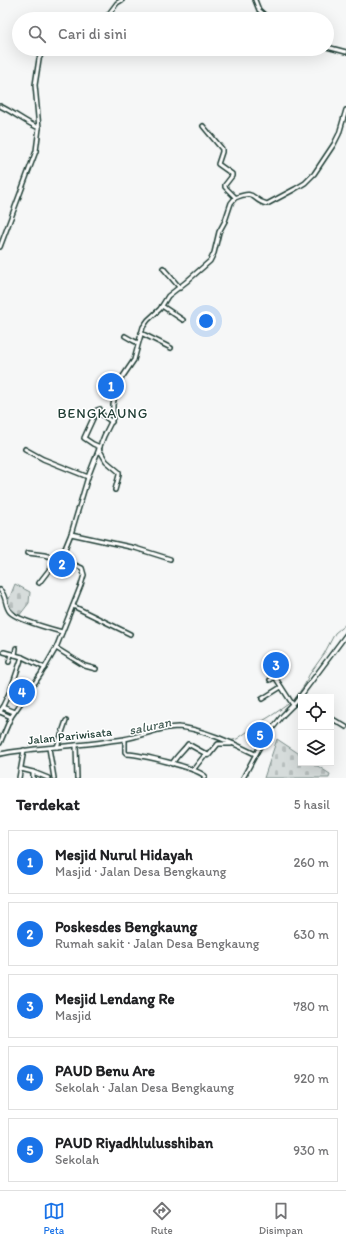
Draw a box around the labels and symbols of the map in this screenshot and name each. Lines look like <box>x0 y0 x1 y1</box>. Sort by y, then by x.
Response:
your location <box>196 311 216 331</box>
pin: 1 <box>98 371 124 401</box>
district label: BENGKAUNG <box>58 405 148 422</box>
pin: 2 <box>49 549 75 579</box>
pin: 3 <box>263 650 289 680</box>
pin: 4 <box>9 677 35 707</box>
water label: saluran <box>128 714 173 738</box>
pin: 5 <box>247 720 273 750</box>
street label: Jalan Pariwisata <box>27 725 114 747</box>

